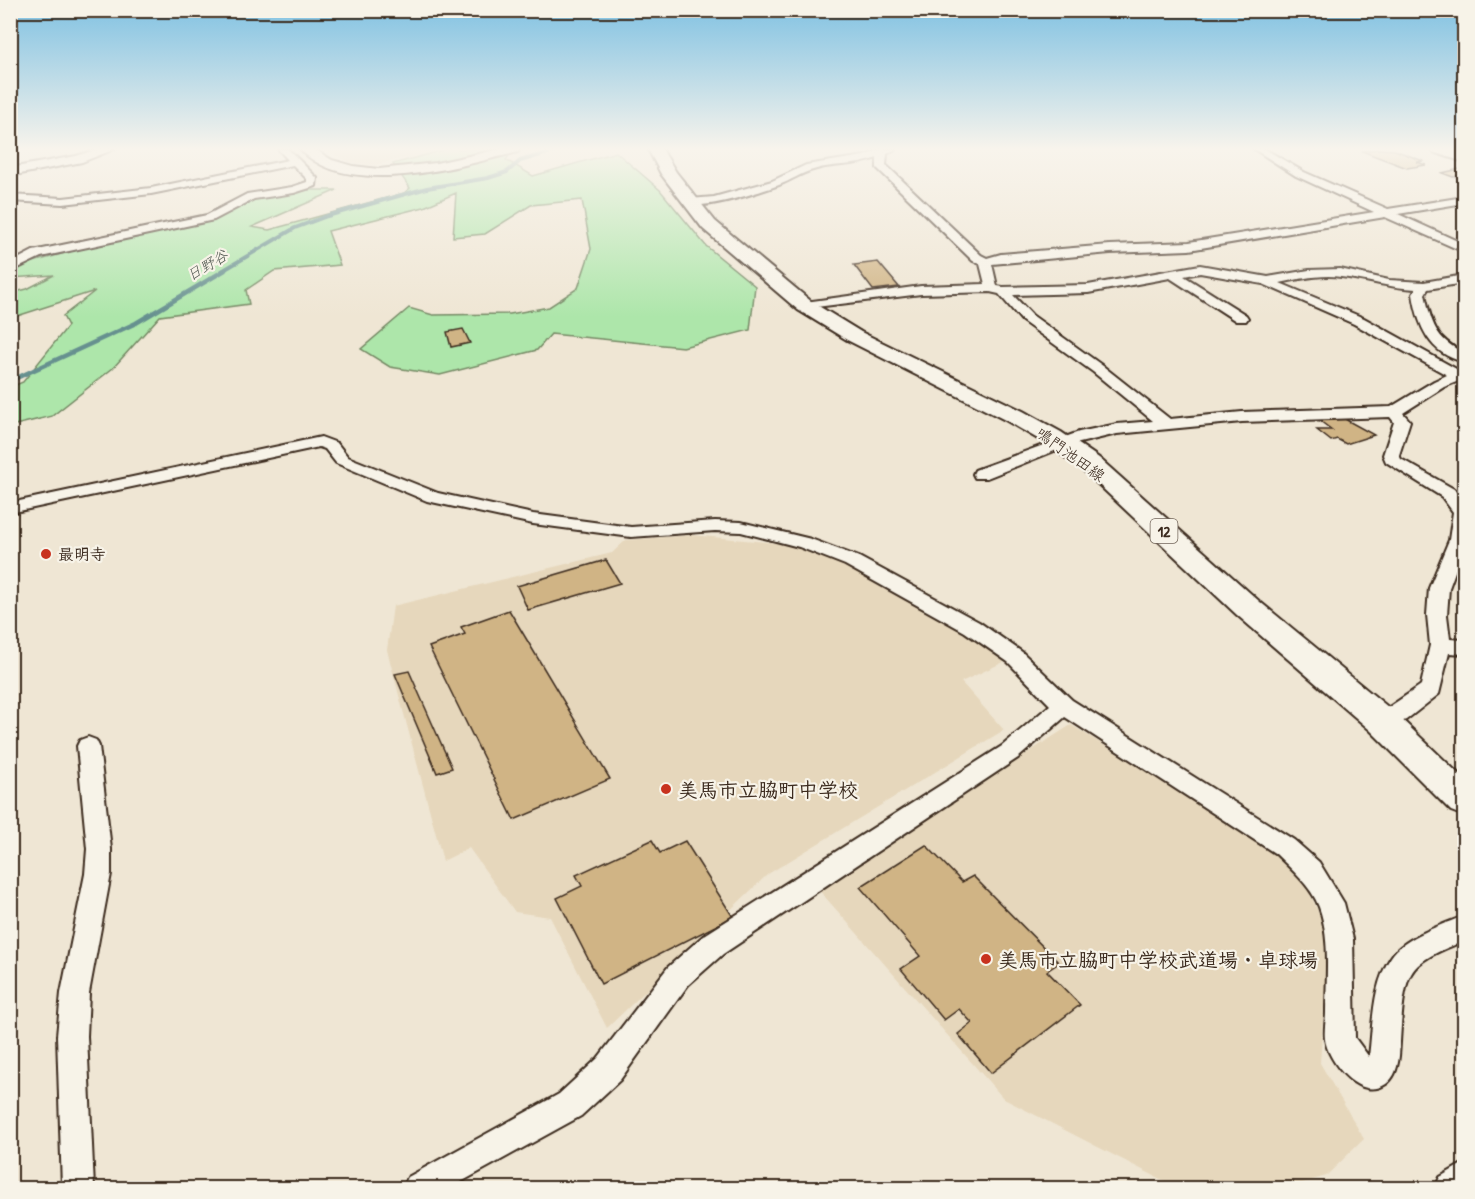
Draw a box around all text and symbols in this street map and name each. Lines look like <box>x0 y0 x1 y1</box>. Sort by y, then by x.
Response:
water label: 日野谷 <box>182 244 233 286</box>
street label: 鳴門池田線 <box>1032 422 1110 486</box>
road number: 12 <box>1150 519 1178 543</box>
place label: 最明寺 <box>58 543 106 565</box>
marker: 最明寺 <box>39 547 53 561</box>
place label: 美馬市立脇町中学校 <box>678 776 858 803</box>
marker: 美馬市立脇町中学校 <box>659 782 673 796</box>
place label: 美馬市立脇町中学校武道場・卓球場 <box>998 946 1318 973</box>
marker: 美馬市立脇町中学校武道場・卓球場 <box>979 952 993 966</box>

